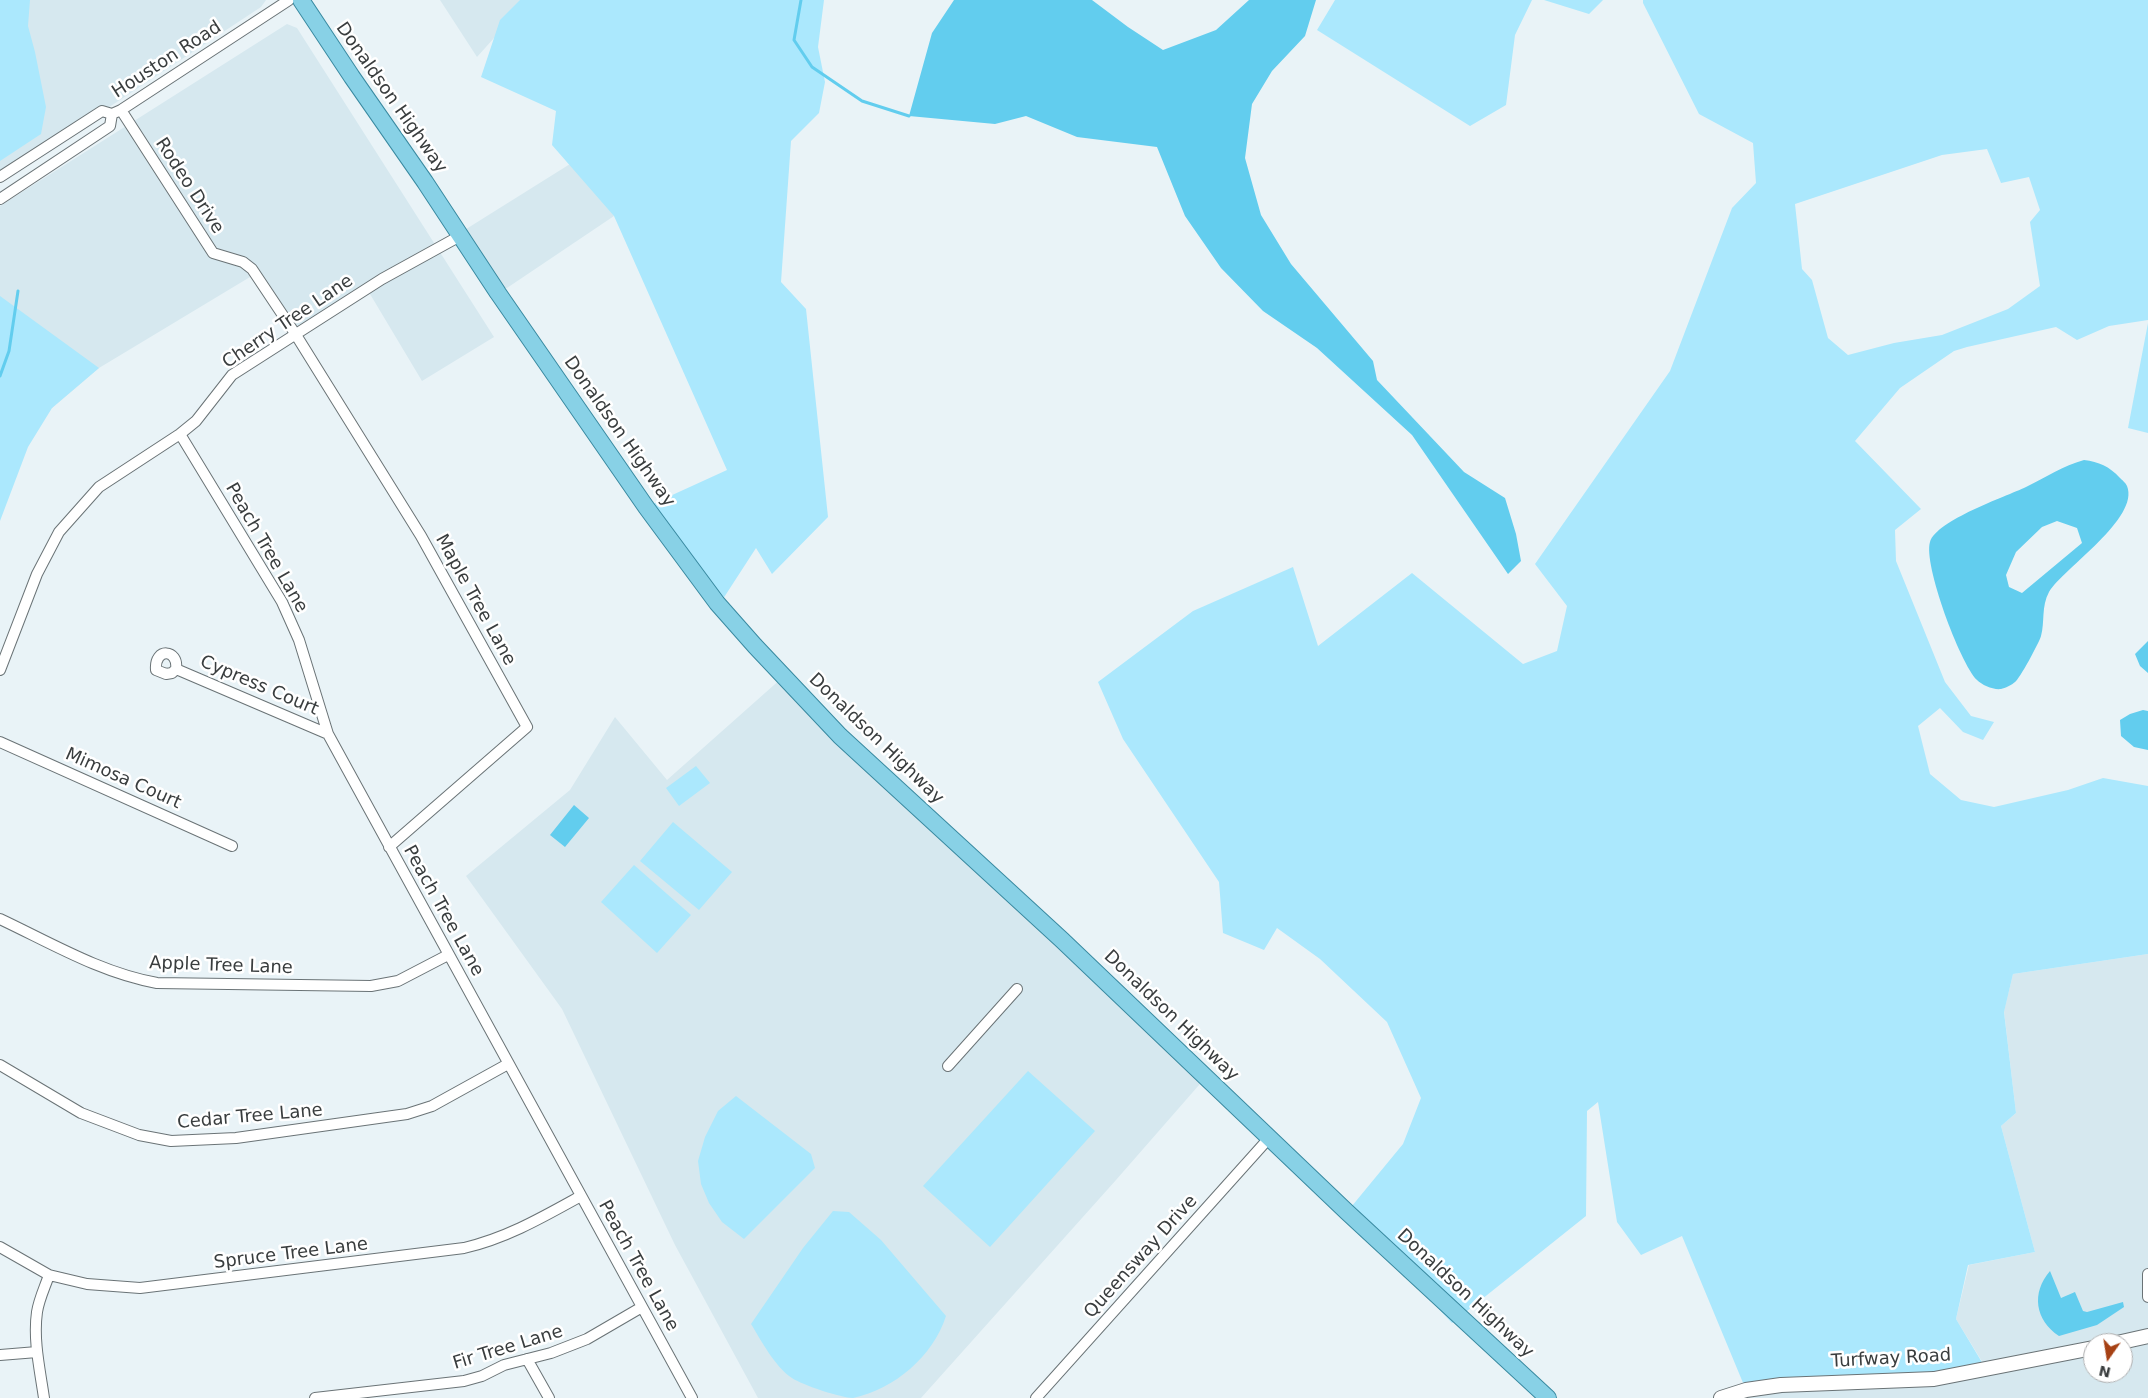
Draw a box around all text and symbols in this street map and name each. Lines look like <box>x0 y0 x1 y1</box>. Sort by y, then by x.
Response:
street label: Houston Road <box>108 17 226 103</box>
street label: Donaldson Highway <box>331 18 451 178</box>
street label: Rodeo Drive <box>150 134 228 238</box>
street label: Cherry Tree Lane <box>219 270 357 374</box>
street label: Donaldson Highway <box>559 352 679 512</box>
street label: Peach Tree Lane <box>220 479 312 617</box>
street label: Maple Tree Lane <box>430 531 520 669</box>
street label: Cypress Court <box>196 651 322 721</box>
street label: Donaldson Highway <box>804 669 948 809</box>
street label: Mimosa Court <box>62 744 184 814</box>
street label: Peach Tree Lane <box>398 842 488 980</box>
street label: Donaldson Highway <box>1099 946 1243 1086</box>
street label: Apple Tree Lane <box>149 953 293 979</box>
street label: Cedar Tree Lane <box>176 1100 324 1134</box>
street label: Queensway Drive <box>1080 1191 1202 1323</box>
street label: Peach Tree Lane <box>593 1197 683 1335</box>
street label: Donaldson Highway <box>1392 1225 1538 1363</box>
street label: Spruce Tree Lane <box>213 1234 369 1274</box>
street label: Fir Tree Lane <box>450 1321 566 1375</box>
north arrow <box>2083 1333 2133 1383</box>
street label: Turfway Road <box>1830 1345 1952 1373</box>
text: N <box>2097 1363 2112 1381</box>

